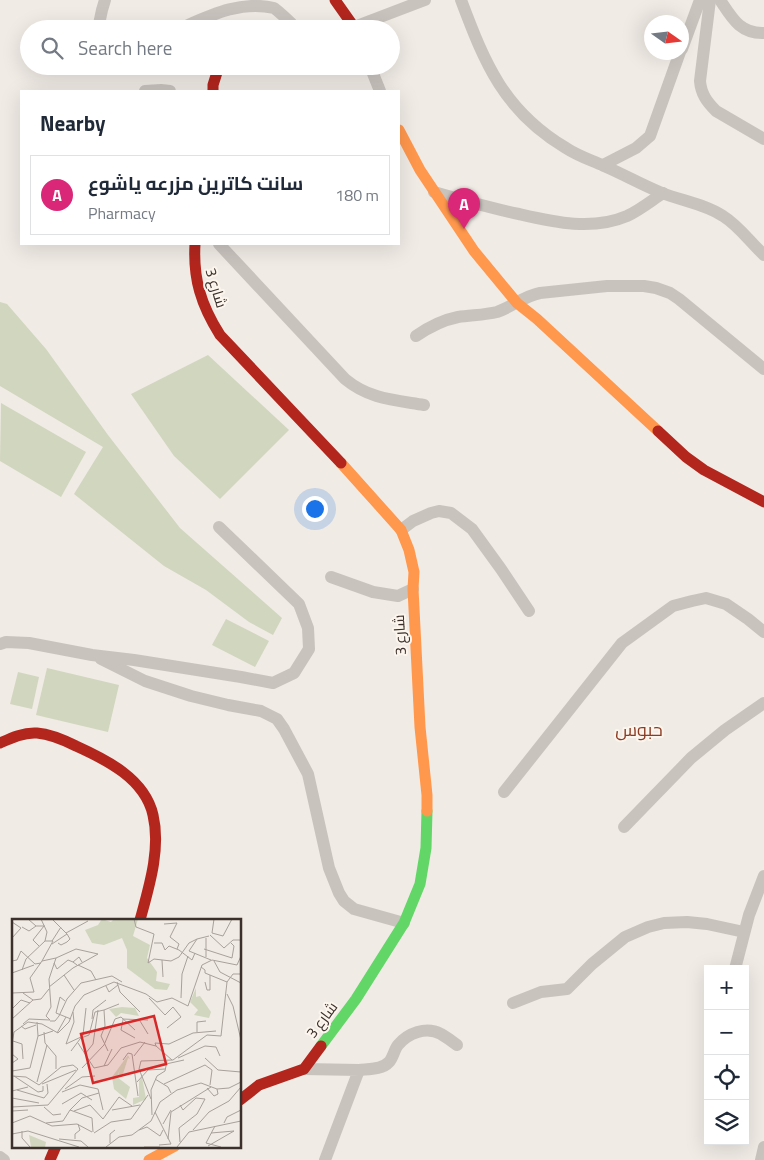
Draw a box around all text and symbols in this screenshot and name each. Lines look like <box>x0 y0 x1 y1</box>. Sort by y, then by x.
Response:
north arrow <box>644 15 689 60</box>
search box <box>20 20 400 75</box>
text: Search here <box>78 33 172 62</box>
icon: search <box>38 34 66 62</box>
text: Nearby <box>40 107 105 139</box>
text: سانت كاترين مزرعه ياشوع <box>88 168 303 197</box>
text: A <box>52 183 62 207</box>
text: 180 m <box>335 183 379 207</box>
pin: A <box>448 188 480 229</box>
text: Pharmacy <box>88 201 156 225</box>
street label: شارع 3 <box>200 265 233 311</box>
your location <box>302 496 328 522</box>
street label: شارع 3 <box>387 614 412 656</box>
district label: حبوس <box>615 716 663 743</box>
inset map <box>12 919 241 1148</box>
map controls <box>704 965 749 1145</box>
button: + <box>704 965 749 1010</box>
street label: شارع 3 <box>300 996 343 1043</box>
button: − <box>704 1010 749 1055</box>
button: locate <box>704 1055 749 1100</box>
button: layers <box>704 1100 749 1145</box>

